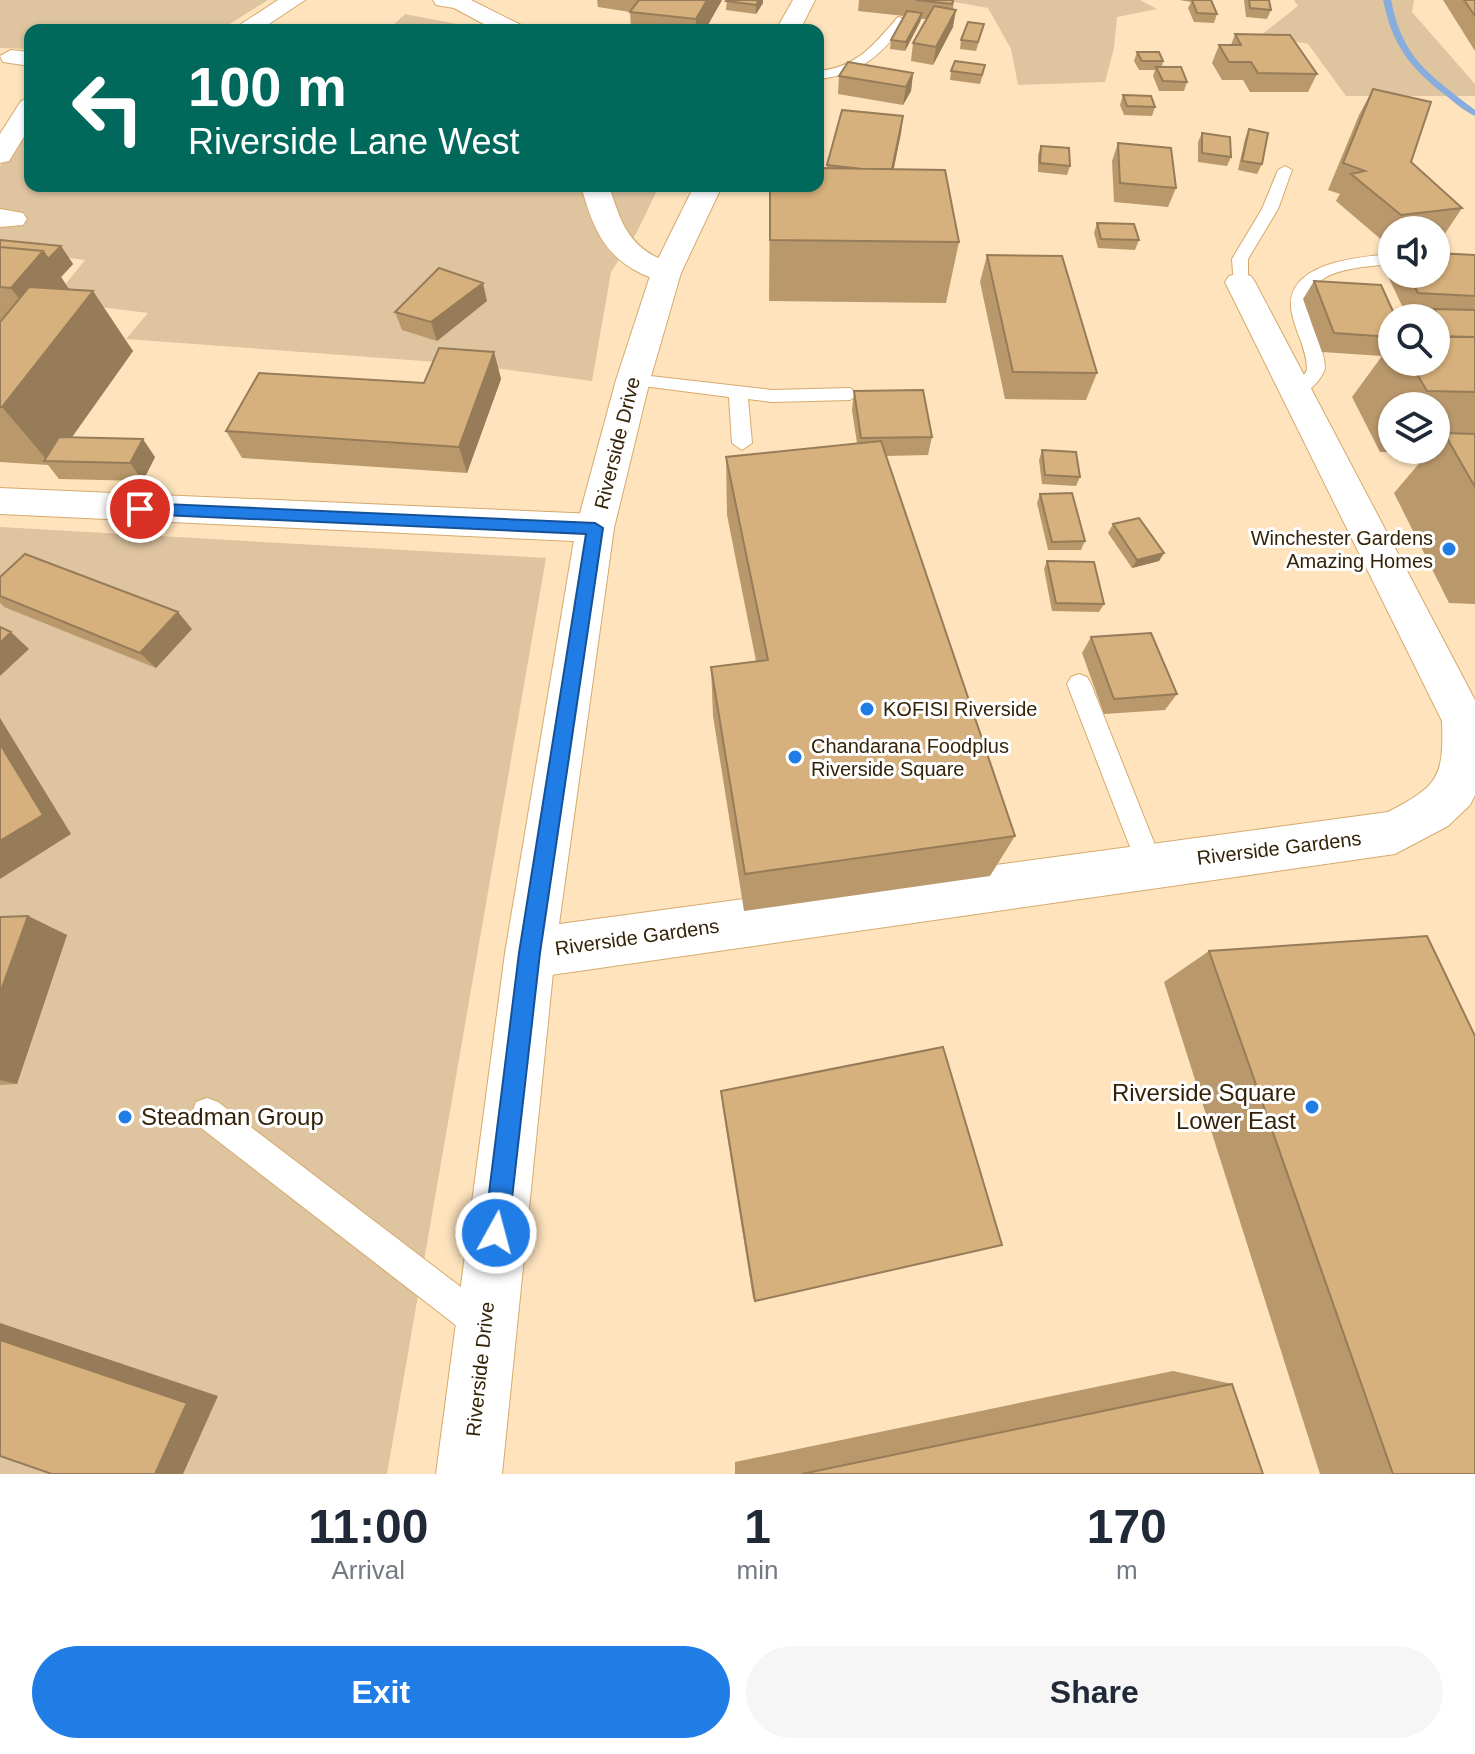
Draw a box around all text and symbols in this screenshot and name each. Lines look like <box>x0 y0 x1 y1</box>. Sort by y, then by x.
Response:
text: 100 m <box>188 55 347 118</box>
icon: left <box>56 56 160 160</box>
text: Riverside Lane West <box>188 121 520 162</box>
map controls <box>1378 216 1450 464</box>
button: sound <box>1378 216 1450 288</box>
button: search <box>1378 304 1450 376</box>
street label: Riverside Drive <box>590 375 644 511</box>
button: layers <box>1378 392 1450 464</box>
pin <box>106 475 174 543</box>
icon: arrive <box>118 487 162 531</box>
place label: Winchester Gardens Amazing Homes <box>1251 527 1433 572</box>
marker: Winchester Gardens Amazing Homes <box>1440 540 1458 558</box>
place label: KOFISI Riverside <box>883 698 1037 720</box>
marker: KOFISI Riverside <box>858 700 876 718</box>
place label: Chandarana Foodplus Riverside Square <box>811 735 1009 780</box>
marker: Chandarana Foodplus Riverside Square <box>786 748 804 766</box>
street label: Riverside Gardens <box>1195 827 1363 869</box>
street label: Riverside Gardens <box>553 915 721 959</box>
place label: Riverside Square Lower East <box>1112 1079 1296 1134</box>
marker: Riverside Square Lower East <box>1303 1098 1321 1116</box>
place label: Steadman Group <box>141 1103 324 1130</box>
marker: Steadman Group <box>116 1108 134 1126</box>
position arrow <box>454 1191 538 1275</box>
street label: Riverside Drive <box>462 1300 498 1438</box>
text: 11:00 <box>308 1500 428 1553</box>
text: 1 <box>744 1500 771 1553</box>
text: 170 <box>1087 1500 1167 1553</box>
text: Arrival <box>331 1555 405 1585</box>
text: min <box>737 1555 778 1585</box>
text: m <box>1116 1555 1138 1585</box>
button: Exit <box>32 1646 730 1738</box>
button: Share <box>746 1646 1443 1738</box>

